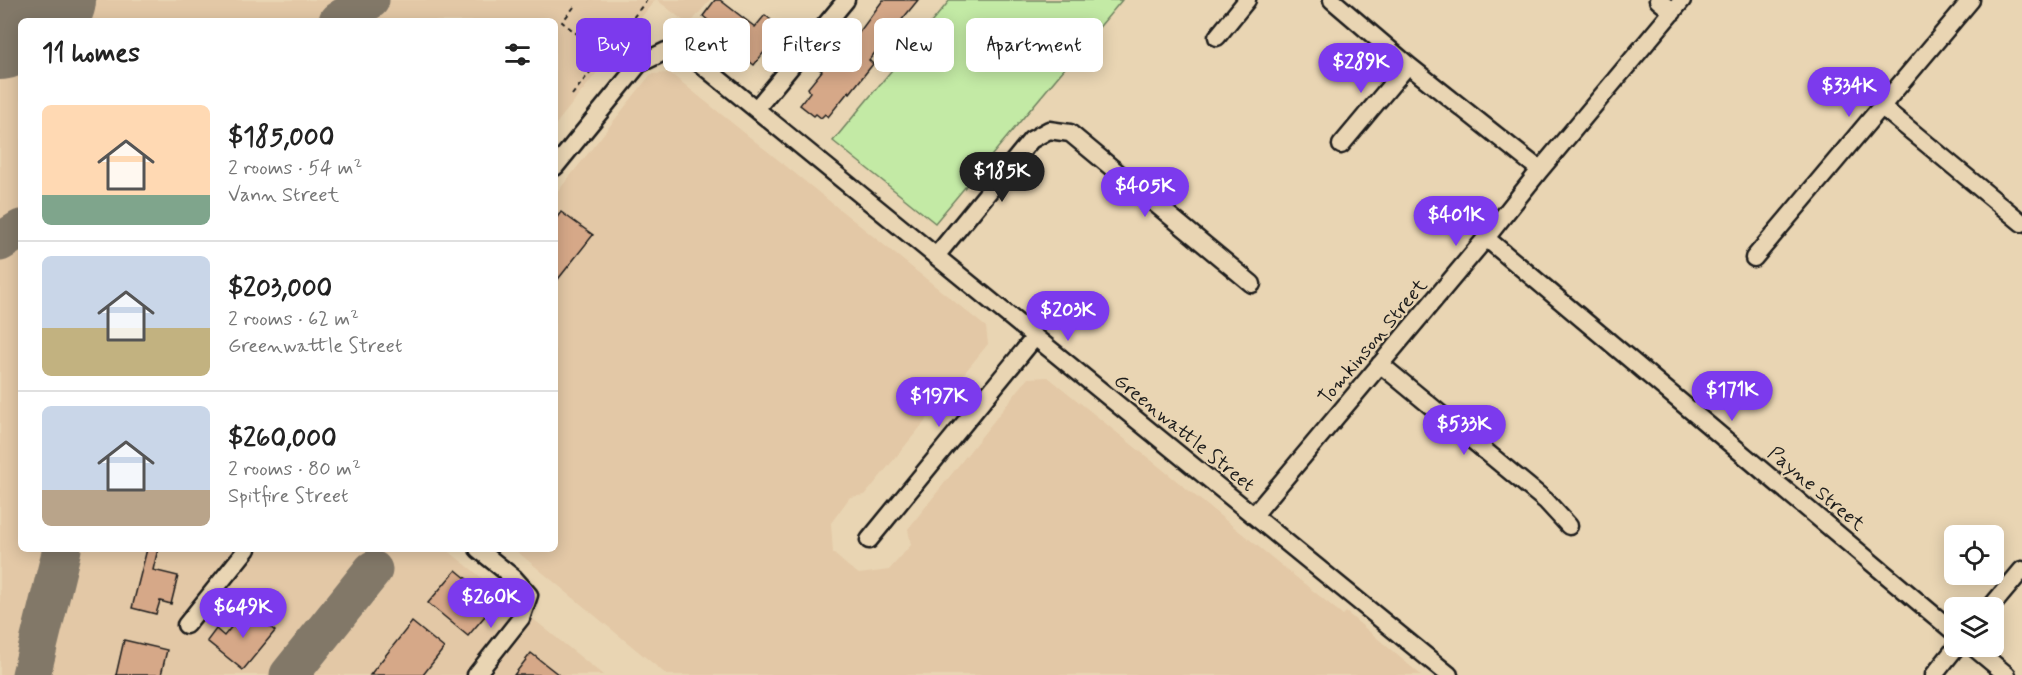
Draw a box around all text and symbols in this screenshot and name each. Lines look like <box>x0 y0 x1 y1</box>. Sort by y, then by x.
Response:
chip: Buy <box>576 18 651 72</box>
chip: Rent <box>663 18 750 72</box>
chip: Filters <box>762 18 862 72</box>
chip: New <box>874 18 954 72</box>
chip: Apartment <box>966 18 1103 72</box>
text: 11 homes <box>42 37 140 71</box>
icon: filters <box>501 38 534 71</box>
pin: $289K <box>1319 43 1403 94</box>
text: $289K <box>1332 49 1390 76</box>
pin: $334K <box>1807 67 1891 118</box>
text: $334K <box>1821 73 1877 100</box>
text: $185,000 <box>228 121 334 155</box>
icon: home <box>90 129 162 201</box>
pin: $185K <box>960 152 1044 203</box>
text: 2 rooms · 54 m² <box>228 155 362 182</box>
text: $185K <box>974 158 1030 185</box>
pin: $405K <box>1103 167 1187 218</box>
text: $405K <box>1115 173 1175 200</box>
text: Vann Street <box>228 182 339 209</box>
pin: $401K <box>1414 196 1498 247</box>
text: $401K <box>1428 202 1484 229</box>
text: $203,000 <box>228 272 332 306</box>
street label: Tomkinson Street <box>1312 273 1434 411</box>
icon: home <box>90 280 162 352</box>
pin: $203K <box>1026 291 1110 342</box>
text: $203K <box>1040 297 1096 324</box>
text: 2 rooms · 62 m² <box>228 306 359 333</box>
text: Greenwattle Street <box>228 333 402 360</box>
street label: Greenwattle Street <box>1108 368 1260 499</box>
pin: $171K <box>1690 371 1774 422</box>
pin: $197K <box>897 377 981 428</box>
text: $171K <box>1706 377 1758 404</box>
text: $197K <box>910 383 968 410</box>
pin: $533K <box>1422 405 1506 456</box>
text: $533K <box>1437 411 1491 438</box>
text: $260,000 <box>228 422 337 456</box>
icon: home <box>90 430 162 502</box>
street label: Payne Street <box>1762 441 1871 538</box>
text: 2 rooms · 80 m² <box>228 456 361 483</box>
text: Spitfire Street <box>228 483 349 510</box>
map controls <box>1944 525 2004 657</box>
button: locate <box>1944 525 2004 585</box>
pin: $260K <box>449 578 533 629</box>
text: $260K <box>462 584 520 611</box>
pin: $649K <box>201 588 285 639</box>
text: $649K <box>214 594 272 621</box>
button: layers <box>1944 597 2004 657</box>

